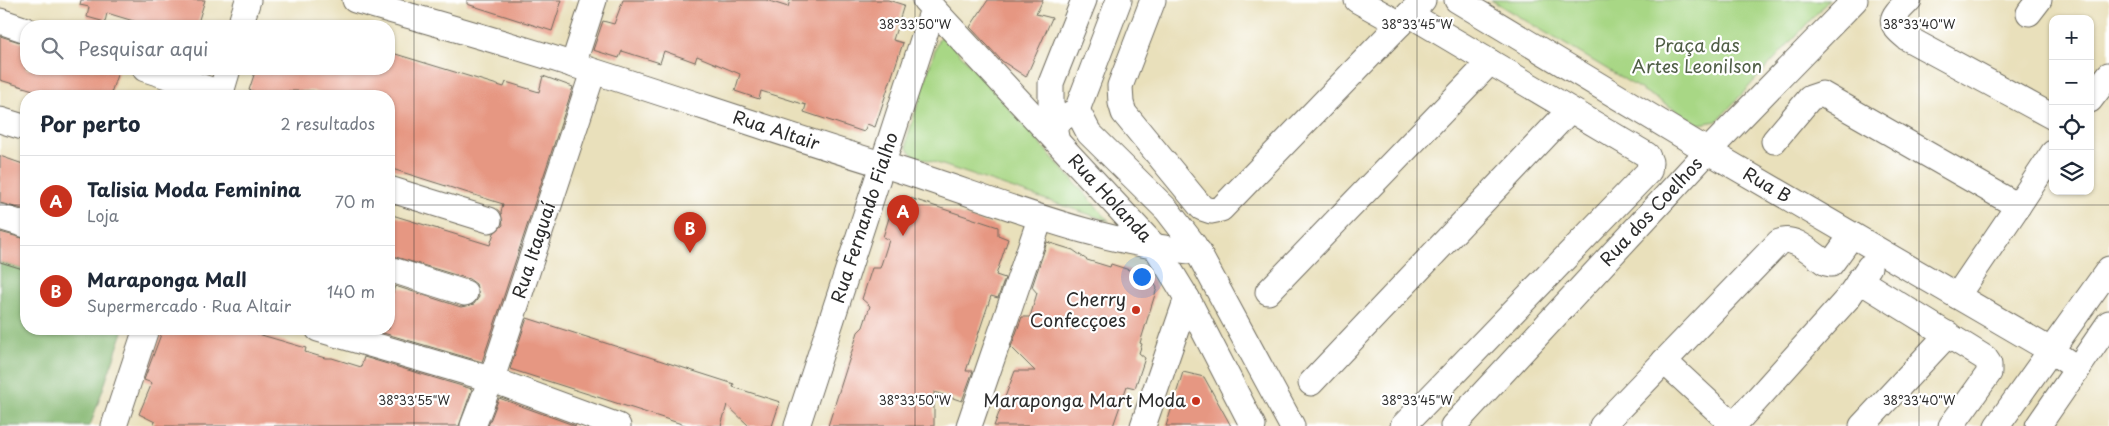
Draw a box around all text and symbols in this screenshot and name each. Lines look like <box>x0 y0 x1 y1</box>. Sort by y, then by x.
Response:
text: 38°33'50"W <box>879 15 952 33</box>
text: 38°33'45"W <box>1381 15 1453 33</box>
text: 38°33'40"W <box>1883 15 1956 33</box>
map controls <box>2049 15 2094 195</box>
button: + <box>2049 15 2094 60</box>
search box <box>20 20 395 75</box>
park label: Praça das Artes Leonilson <box>1632 31 1762 79</box>
icon: search <box>38 34 66 62</box>
text: Pesquisar aqui <box>78 34 208 62</box>
button: − <box>2049 60 2094 105</box>
street label: Rua Altair <box>730 103 824 156</box>
button: locate <box>2049 105 2094 150</box>
text: Por perto <box>40 107 140 139</box>
text: 2 resultados <box>281 111 375 135</box>
street label: Rua Fernando Fialho <box>823 128 904 306</box>
street label: Rua Holanda <box>1063 147 1159 248</box>
street label: Rua dos Coelhos <box>1593 150 1708 272</box>
button: layers <box>2049 150 2094 195</box>
street label: Rua B <box>1739 159 1797 209</box>
text: Talisia Moda Feminina <box>87 175 301 203</box>
text: A <box>50 189 62 213</box>
text: 70 m <box>335 189 375 213</box>
pin: A <box>887 195 919 236</box>
street label: Rua Itaguaí <box>504 198 561 302</box>
text: Loja <box>87 203 119 227</box>
pin: B <box>674 212 706 253</box>
your location <box>1129 264 1155 290</box>
text: Maraponga Mall <box>87 265 246 293</box>
text: B <box>51 279 61 303</box>
text: 140 m <box>327 279 375 303</box>
place label: Cherry Confecçoes <box>1030 285 1126 333</box>
text: Supermercado · Rua Altair <box>87 293 291 317</box>
marker: Cherry Confecçoes <box>1130 304 1142 316</box>
place label: Maraponga Mart Moda <box>983 386 1186 413</box>
text: 38°33'55"W <box>378 391 450 409</box>
text: 38°33'50"W <box>879 391 952 409</box>
text: 38°33'45"W <box>1381 391 1453 409</box>
text: 38°33'40"W <box>1883 391 1956 409</box>
marker: Maraponga Mart Moda <box>1190 395 1202 407</box>

